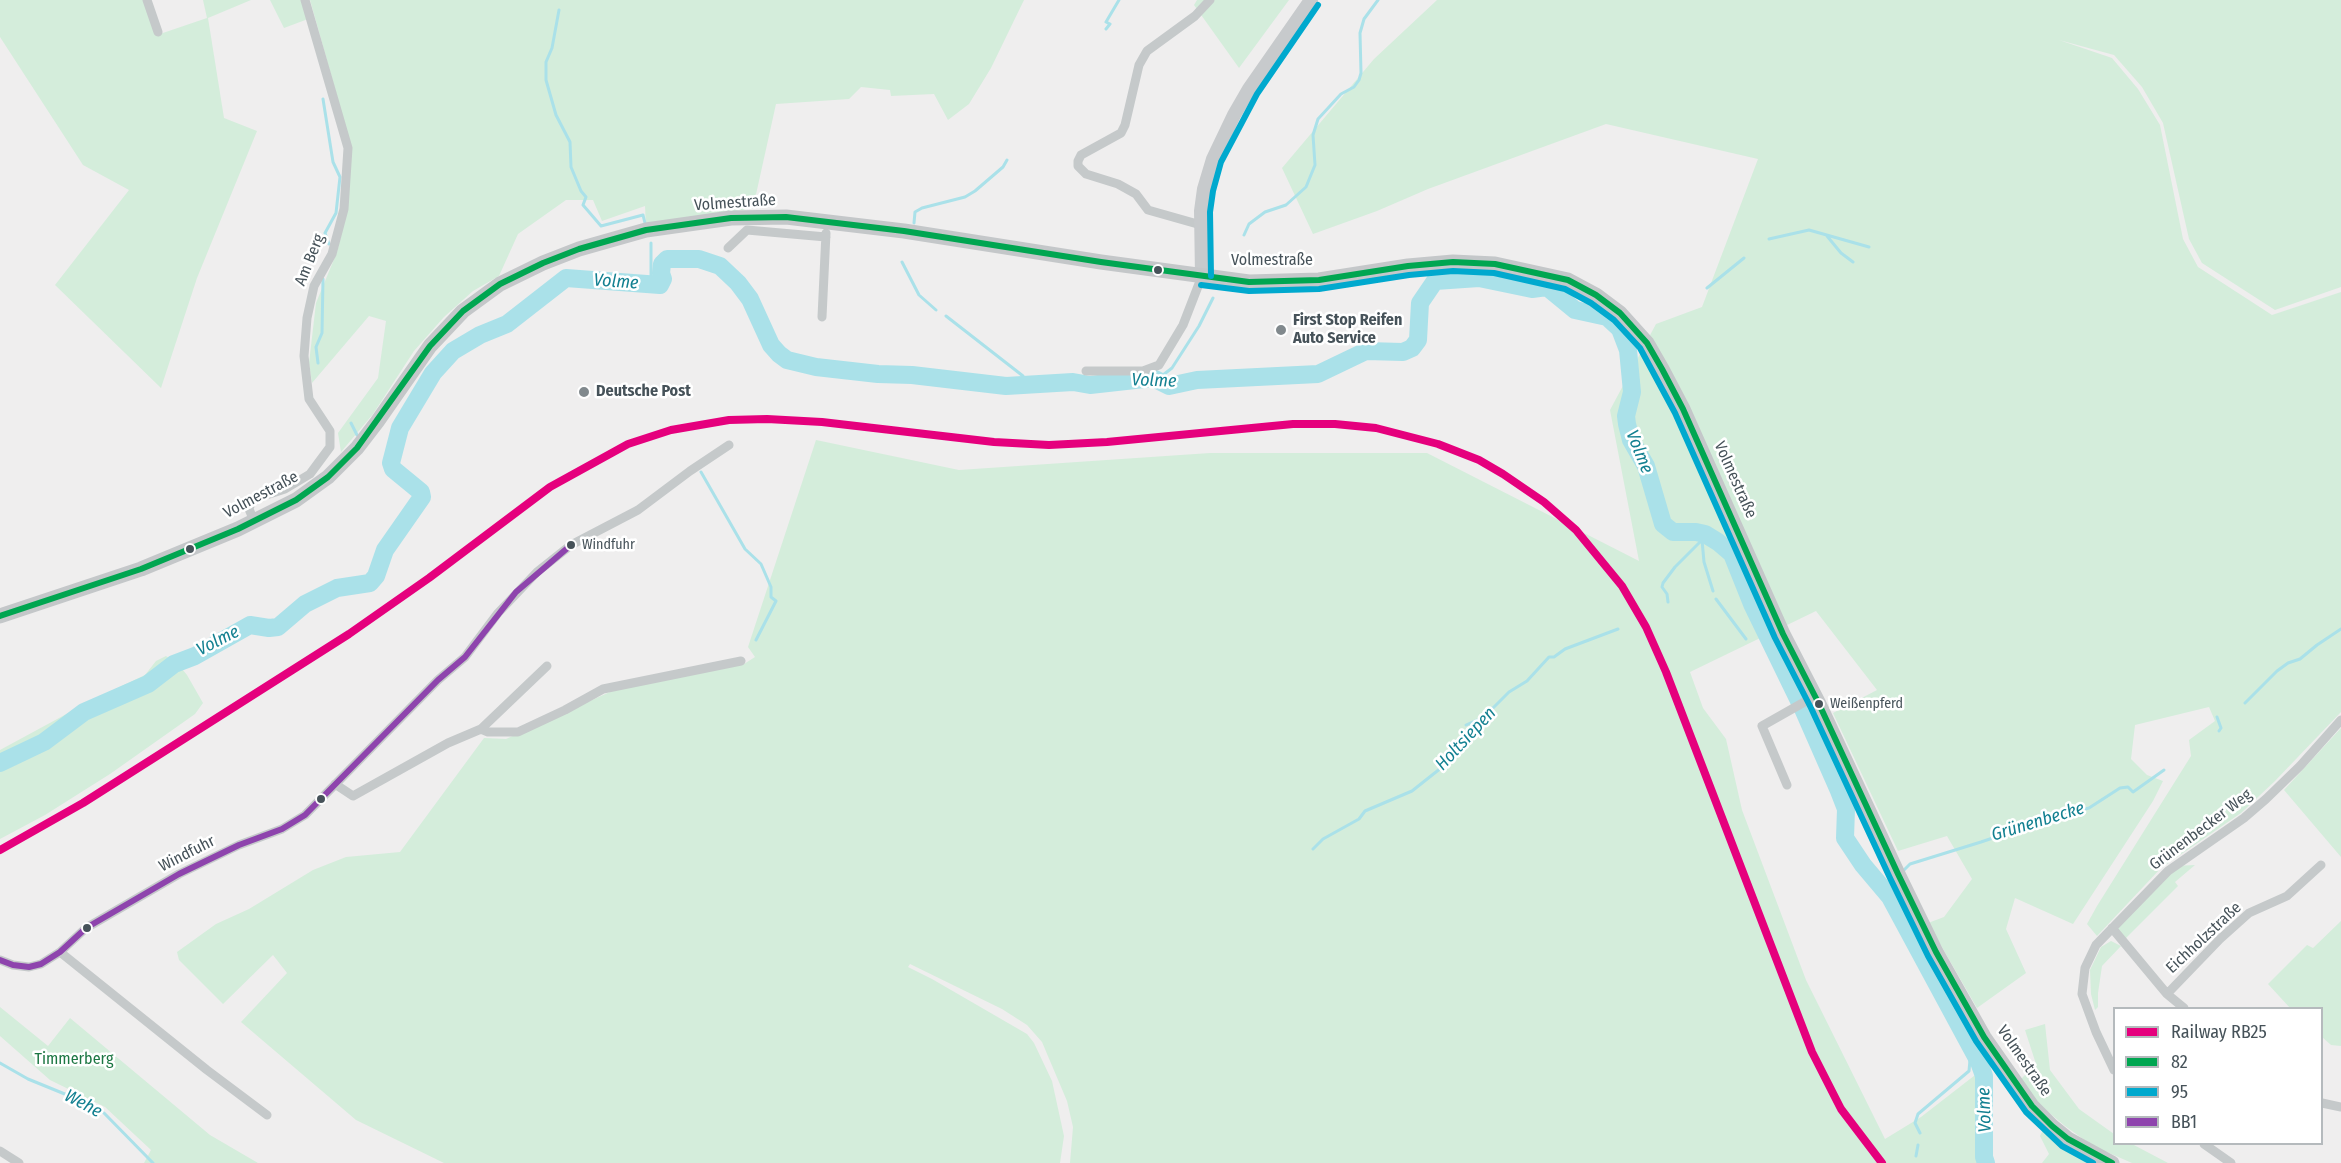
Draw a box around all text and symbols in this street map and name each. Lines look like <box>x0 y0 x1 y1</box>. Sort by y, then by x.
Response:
street label: Volmestraße <box>693 191 777 215</box>
street label: Am Berg <box>291 231 329 289</box>
street label: Volmestraße <box>1231 251 1313 271</box>
unlabelled marker <box>1152 264 1164 276</box>
water label: Volme <box>593 270 639 294</box>
place label: First Stop Reifen Auto Service <box>1293 311 1402 349</box>
marker: First Stop Reifen Auto Service <box>1274 323 1288 337</box>
water label: Volme <box>1131 369 1177 393</box>
place label: Deutsche Post <box>596 382 691 402</box>
marker: Deutsche Post <box>577 385 591 399</box>
water label: Volme <box>1621 427 1657 477</box>
street label: Volmestraße <box>1710 439 1760 521</box>
street label: Volmestraße <box>220 467 302 523</box>
place label: Windfuhr <box>582 537 635 553</box>
marker: Windfuhr <box>565 539 577 551</box>
unlabelled marker <box>184 543 196 555</box>
water label: Volme <box>193 621 243 661</box>
place label: Weißenpferd <box>1830 696 1903 712</box>
marker: Weißenpferd <box>1813 698 1825 710</box>
water label: Holtsiepen <box>1431 703 1501 775</box>
street label: Grünenbecker Weg <box>2146 785 2256 875</box>
unlabelled marker <box>315 793 327 805</box>
water label: Grünenbecke <box>1989 798 2087 846</box>
street label: Windfuhr <box>156 832 218 876</box>
street label: Eichholzstraße <box>2162 898 2246 978</box>
unlabelled marker <box>81 922 93 934</box>
legend <box>2113 1007 2323 1145</box>
text: Railway RB25 <box>2171 1021 2267 1043</box>
street label: Volmestraße <box>1993 1022 2055 1100</box>
park label: Timmerberg <box>35 1050 113 1070</box>
text: 82 <box>2171 1051 2188 1073</box>
text: 95 <box>2171 1081 2188 1103</box>
water label: Wehe <box>60 1085 106 1123</box>
water label: Volme <box>1973 1087 1997 1133</box>
text: BB1 <box>2171 1111 2197 1133</box>

